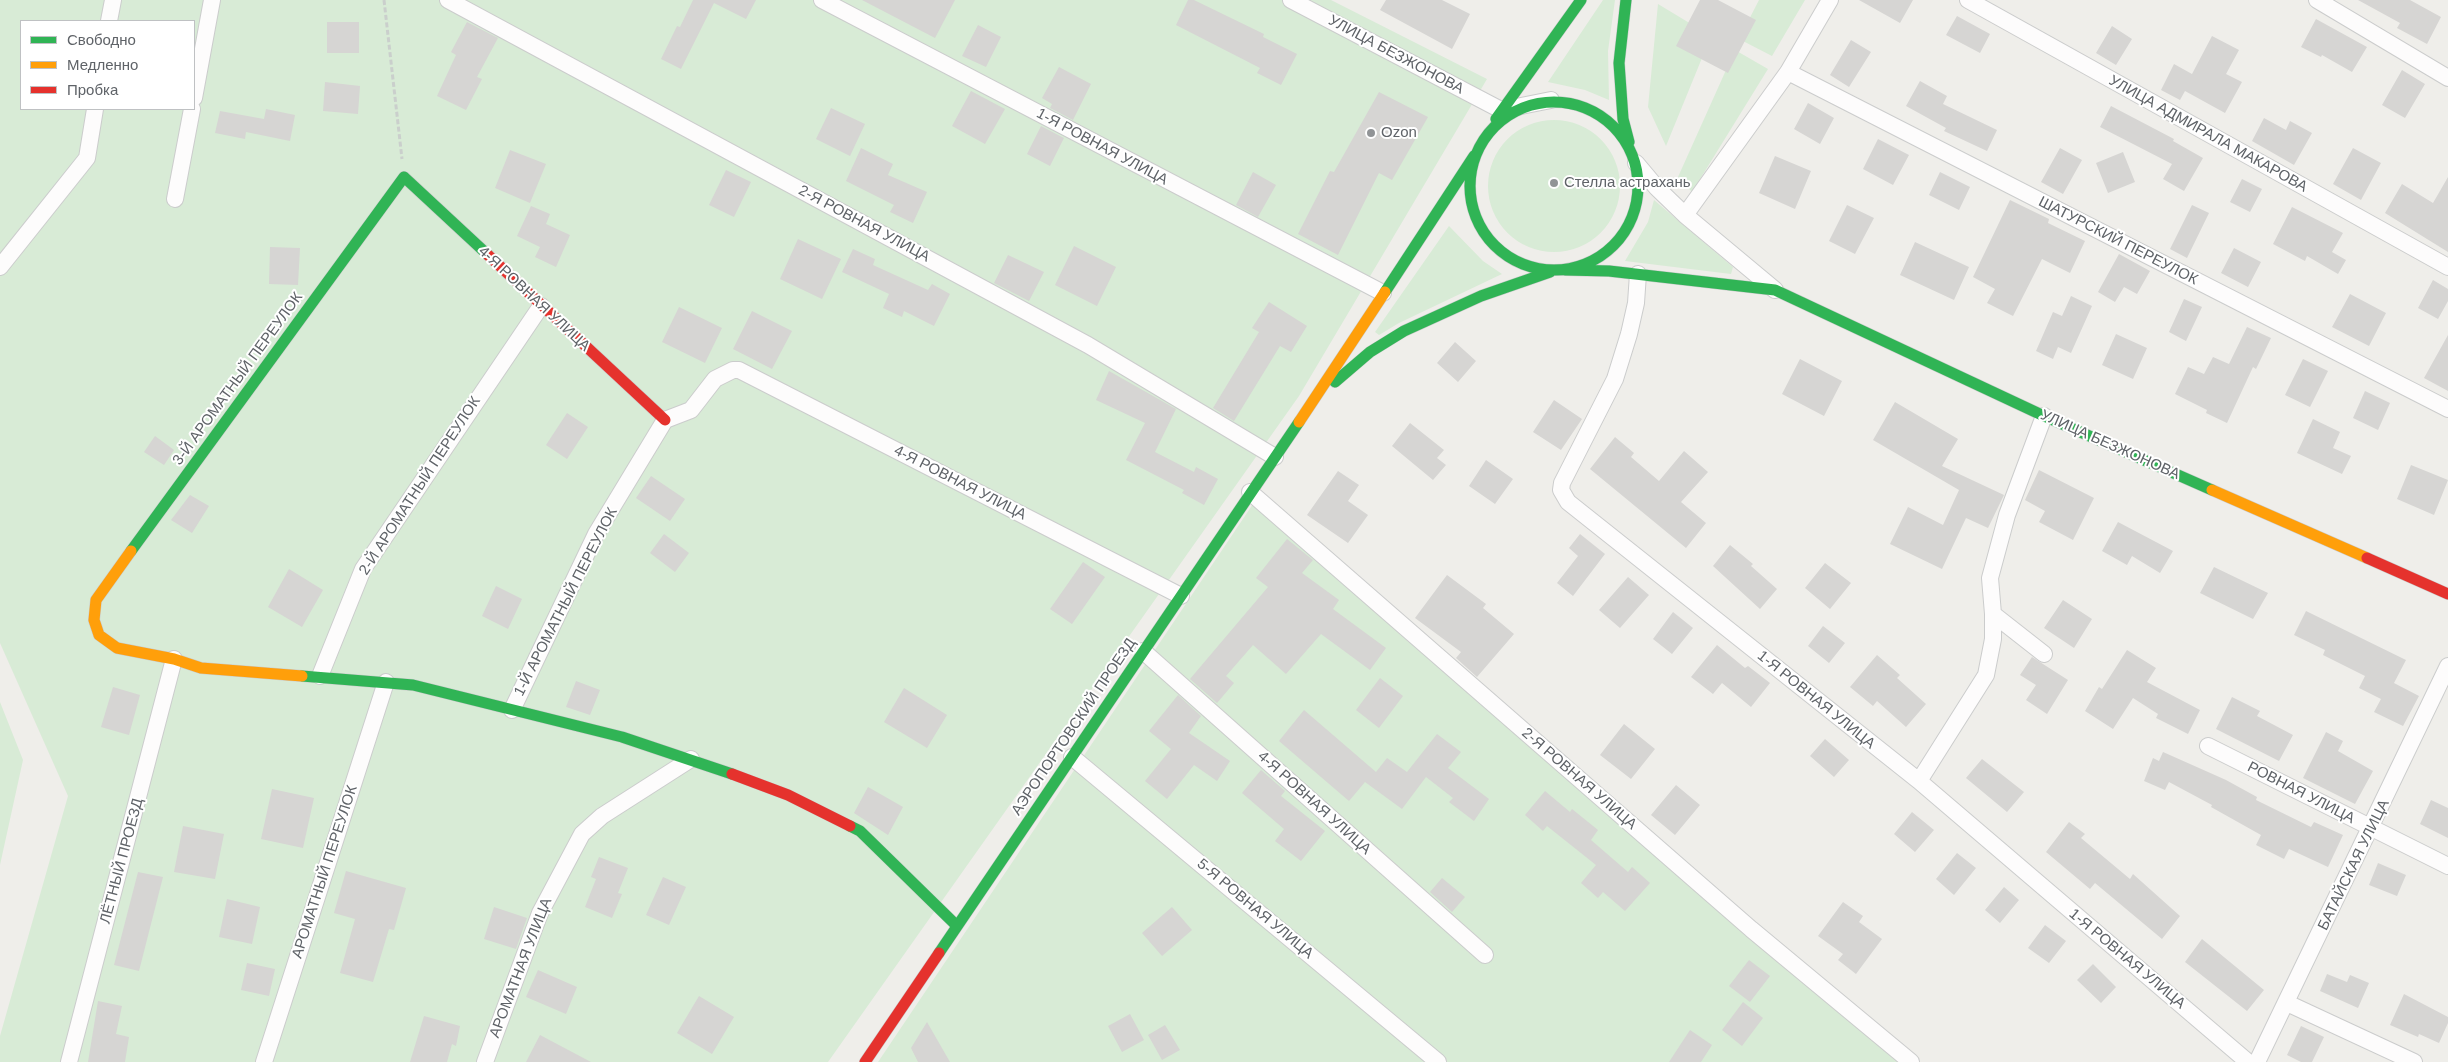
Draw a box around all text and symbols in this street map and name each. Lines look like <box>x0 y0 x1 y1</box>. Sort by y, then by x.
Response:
street label: УЛИЦА БЕЗЖОНОВА <box>1325 12 1467 98</box>
legend <box>20 20 195 110</box>
text: Свободно <box>67 31 136 48</box>
text: Медленно <box>67 56 138 73</box>
street label: УЛИЦА АДМИРАЛА МАКАРОВА <box>2106 72 2310 196</box>
text: Пробка <box>67 81 118 98</box>
street label: 1-Я РОВНАЯ УЛИЦА <box>1033 105 1171 189</box>
place label: Ozon <box>1381 124 1417 142</box>
marker: Ozon <box>1365 127 1377 139</box>
place label: Стелла астрахань <box>1564 174 1691 192</box>
marker: Стелла астрахань <box>1548 177 1560 189</box>
street label: 2-Я РОВНАЯ УЛИЦА <box>795 182 933 266</box>
street label: ШАТУРСКИЙ ПЕРЕУЛОК <box>2035 193 2201 289</box>
street label: 4-Я РОВНАЯ УЛИЦА <box>474 243 594 355</box>
street label: 3-Й АРОМАТНЫЙ ПЕРЕУЛОК <box>169 289 307 469</box>
street label: 2-Й АРОМАТНЫЙ ПЕРЕУЛОК <box>355 393 485 579</box>
street label: УЛИЦА БЕЗЖОНОВА <box>2038 406 2182 484</box>
street label: 4-Я РОВНАЯ УЛИЦА <box>891 442 1029 524</box>
street label: 1-Й АРОМАТНЫЙ ПЕРЕУЛОК <box>510 505 622 699</box>
street label: АЭРОПОРТОВСКИЙ ПРОЕЗД <box>1008 635 1140 819</box>
street label: 1-Я РОВНАЯ УЛИЦА <box>1753 647 1879 753</box>
street label: 2-Я РОВНАЯ УЛИЦА <box>1518 724 1640 834</box>
street label: 4-Я РОВНАЯ УЛИЦА <box>1254 747 1374 859</box>
street label: РОВНАЯ УЛИЦА <box>2244 758 2358 828</box>
street label: АРОМАТНЫЙ ПЕРЕУЛОК <box>288 783 362 961</box>
street label: ЛЁТНЫЙ ПРОЕЗД <box>97 796 147 926</box>
street label: БАТАЙСКАЯ УЛИЦА <box>2315 797 2393 933</box>
street label: 5-Я РОВНАЯ УЛИЦА <box>1193 855 1317 963</box>
street label: АРОМАТНАЯ УЛИЦА <box>486 895 556 1041</box>
street label: 1-Я РОВНАЯ УЛИЦА <box>2065 905 2189 1013</box>

